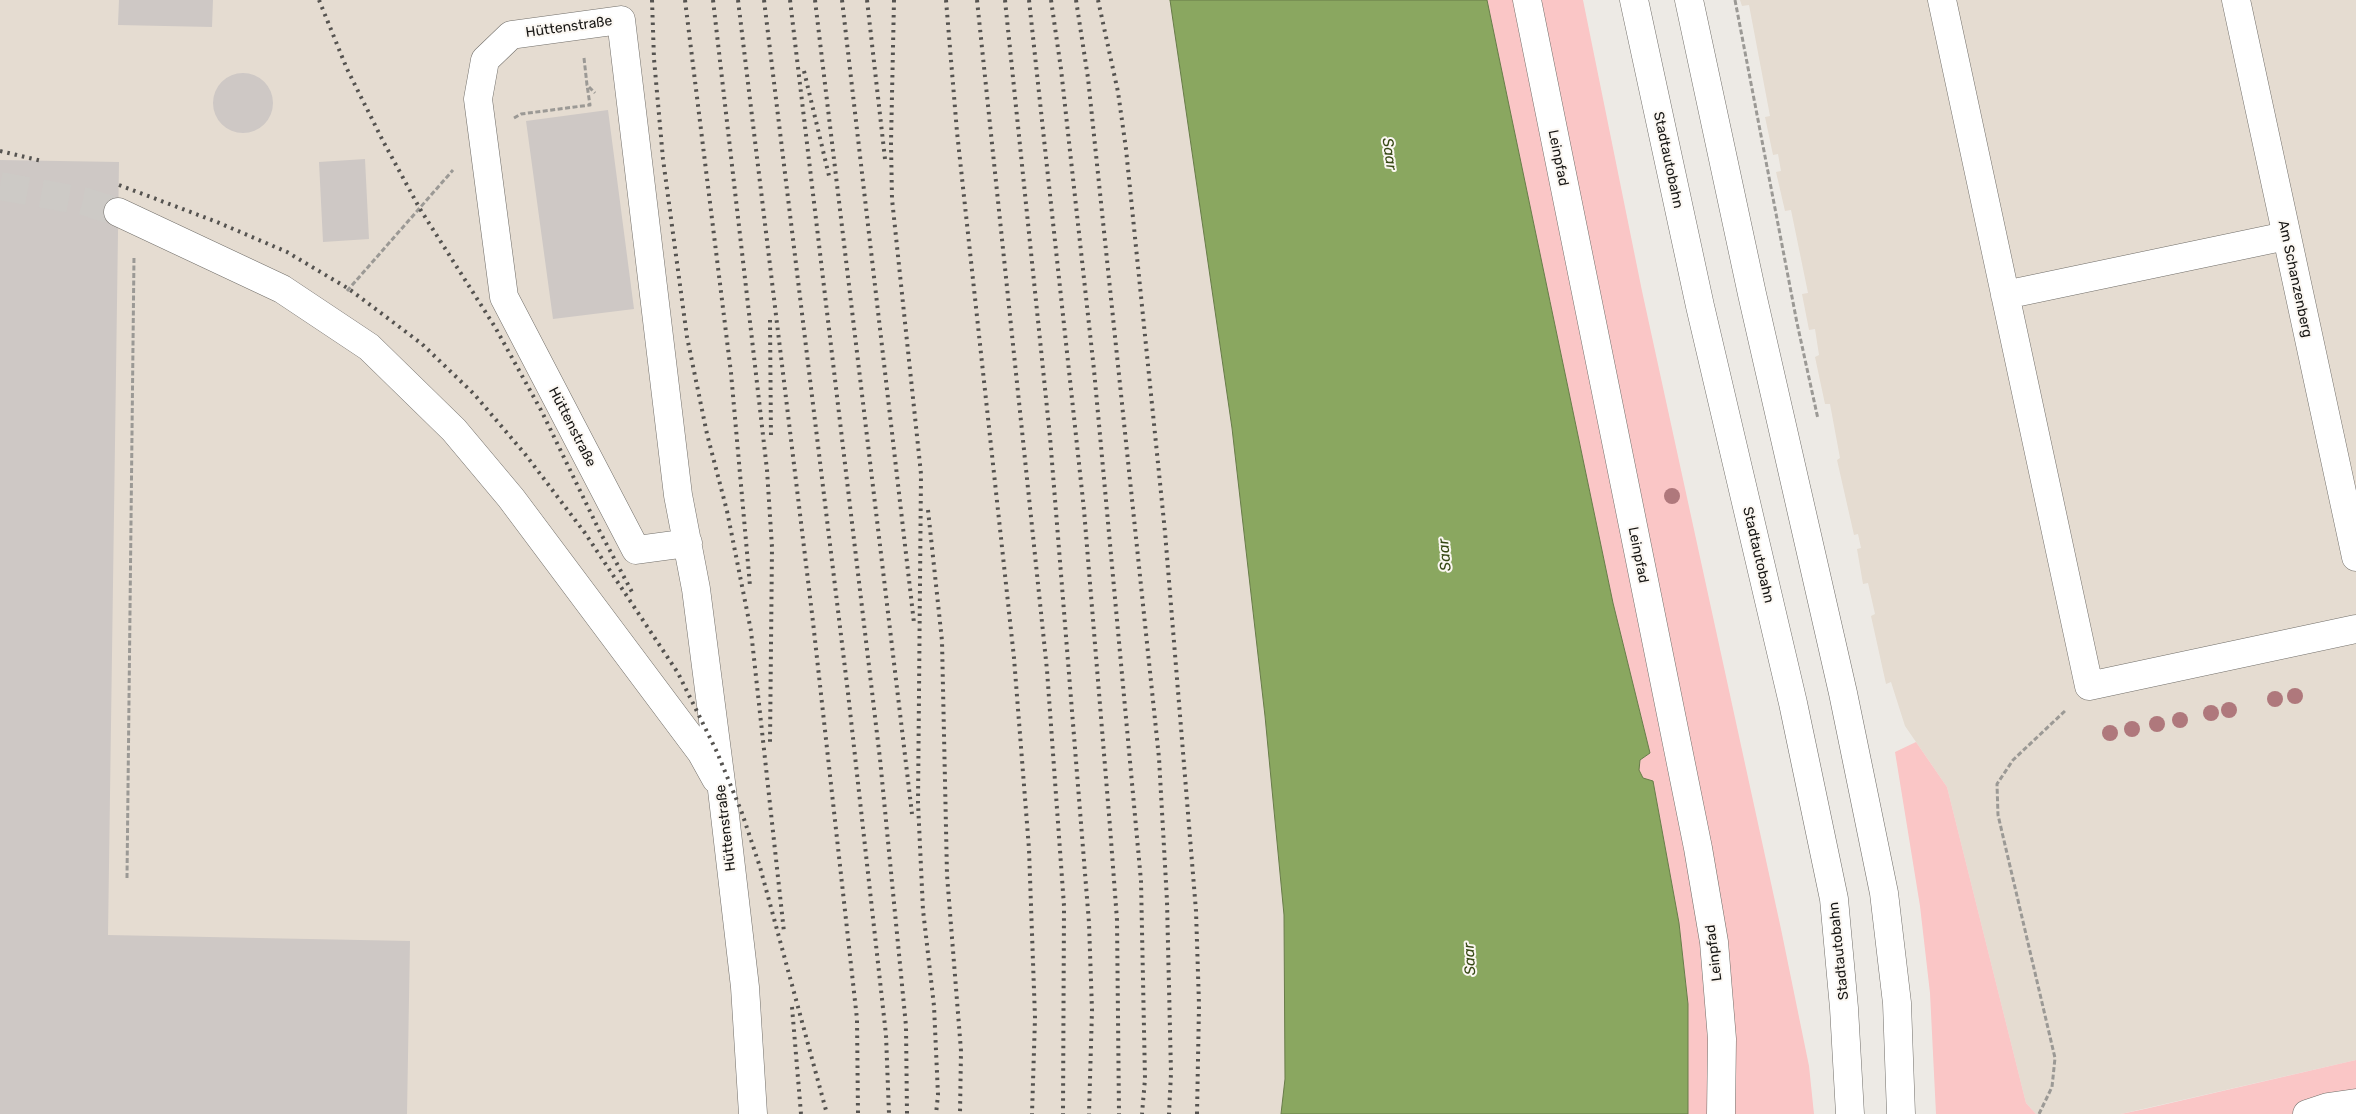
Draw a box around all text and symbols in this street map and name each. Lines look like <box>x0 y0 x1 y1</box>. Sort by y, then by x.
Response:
street label: Hüttenstraße <box>525 13 613 41</box>
street label: Stadtautobahn <box>1650 110 1686 210</box>
street label: Leinpfad <box>1544 128 1572 188</box>
water label: Saar <box>1378 137 1400 171</box>
street label: Am Schanzenberg <box>2274 219 2316 339</box>
street label: Hüttenstraße <box>545 384 599 470</box>
street label: Stadtautobahn <box>1739 505 1777 605</box>
street label: Leinpfad <box>1624 525 1652 585</box>
water label: Saar <box>1435 538 1455 572</box>
street label: Hüttenstraße <box>712 784 740 872</box>
street label: Stadtautobahn <box>1826 901 1852 1001</box>
street label: Leinpfad <box>1702 924 1726 982</box>
water label: Saar <box>1460 942 1480 976</box>

